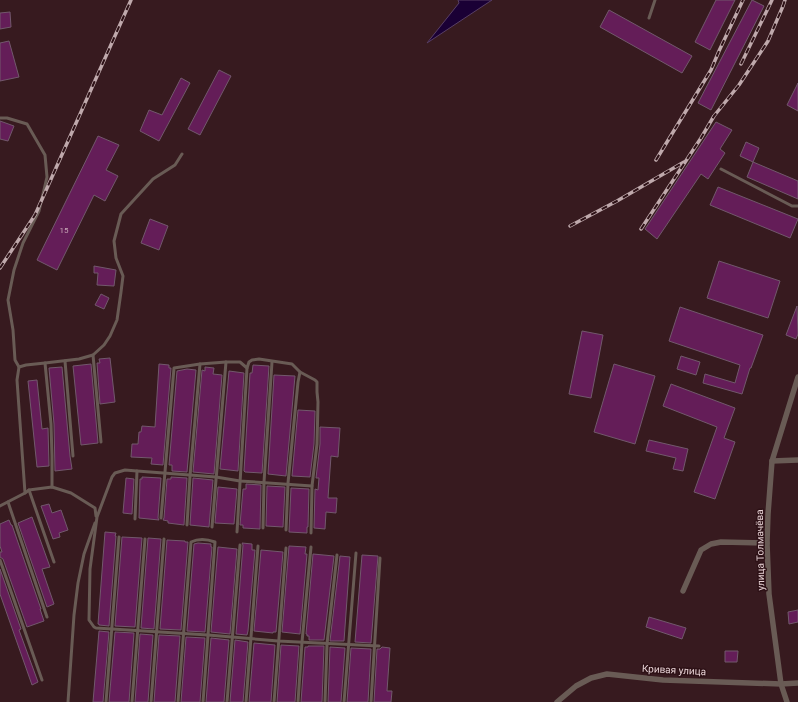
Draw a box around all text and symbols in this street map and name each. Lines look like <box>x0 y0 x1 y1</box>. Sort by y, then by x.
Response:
house number: 15 <box>60 226 69 235</box>
street label: улица Толмачёва <box>754 509 766 591</box>
street label: Кривая улица <box>642 663 706 677</box>

